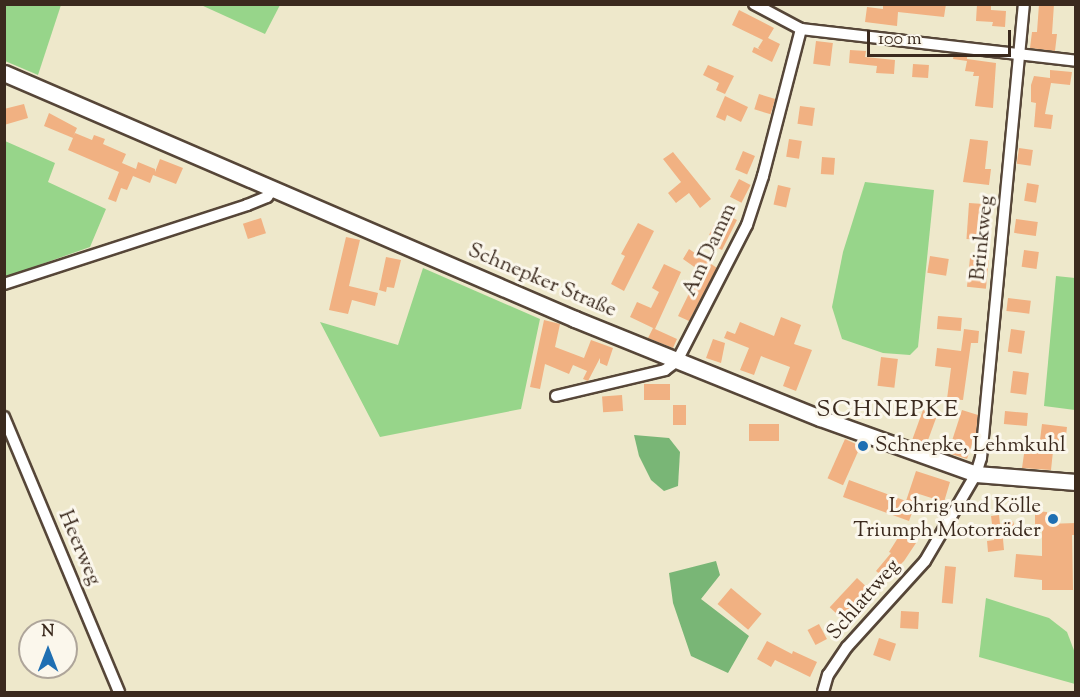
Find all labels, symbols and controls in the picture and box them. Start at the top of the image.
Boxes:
scale bar [870,18,1014,56]
text: 100 m [878,27,922,53]
street label: Brinkweg [966,194,1000,282]
street label: Am Damm [677,199,743,301]
street label: Schnepker Straße [464,238,620,324]
district label: SCHNEPKE [816,397,960,425]
place label: Schnepke, Lehmkuhl [875,433,1066,459]
marker: Schnepke, Lehmkuhl [856,439,870,453]
place label: Lohrig und Kölle Triumph Motorräder [853,494,1041,544]
street label: Heerweg [52,507,106,589]
marker: Lohrig und Kölle Triumph Motorräder [1046,512,1060,526]
street label: Schlattweg [822,554,906,646]
north arrow [18,619,78,679]
text: N [42,621,54,644]

